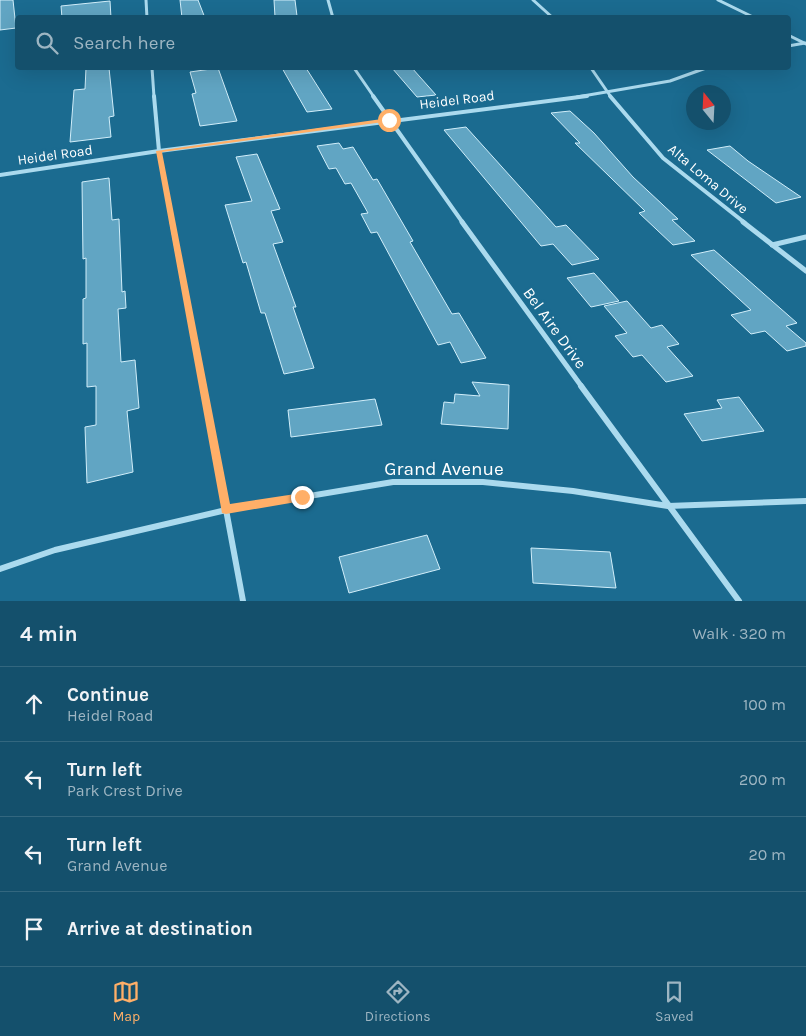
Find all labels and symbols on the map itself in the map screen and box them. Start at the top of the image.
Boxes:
north arrow [686,85,731,130]
street label: Heidel Road [418,87,496,113]
route start [378,109,401,132]
street label: Heidel Road [16,141,94,169]
street label: Alta Loma Drive [665,141,751,217]
street label: Bel Aire Drive [519,284,591,372]
street label: Grand Avenue [384,458,504,480]
route end [291,486,314,509]

